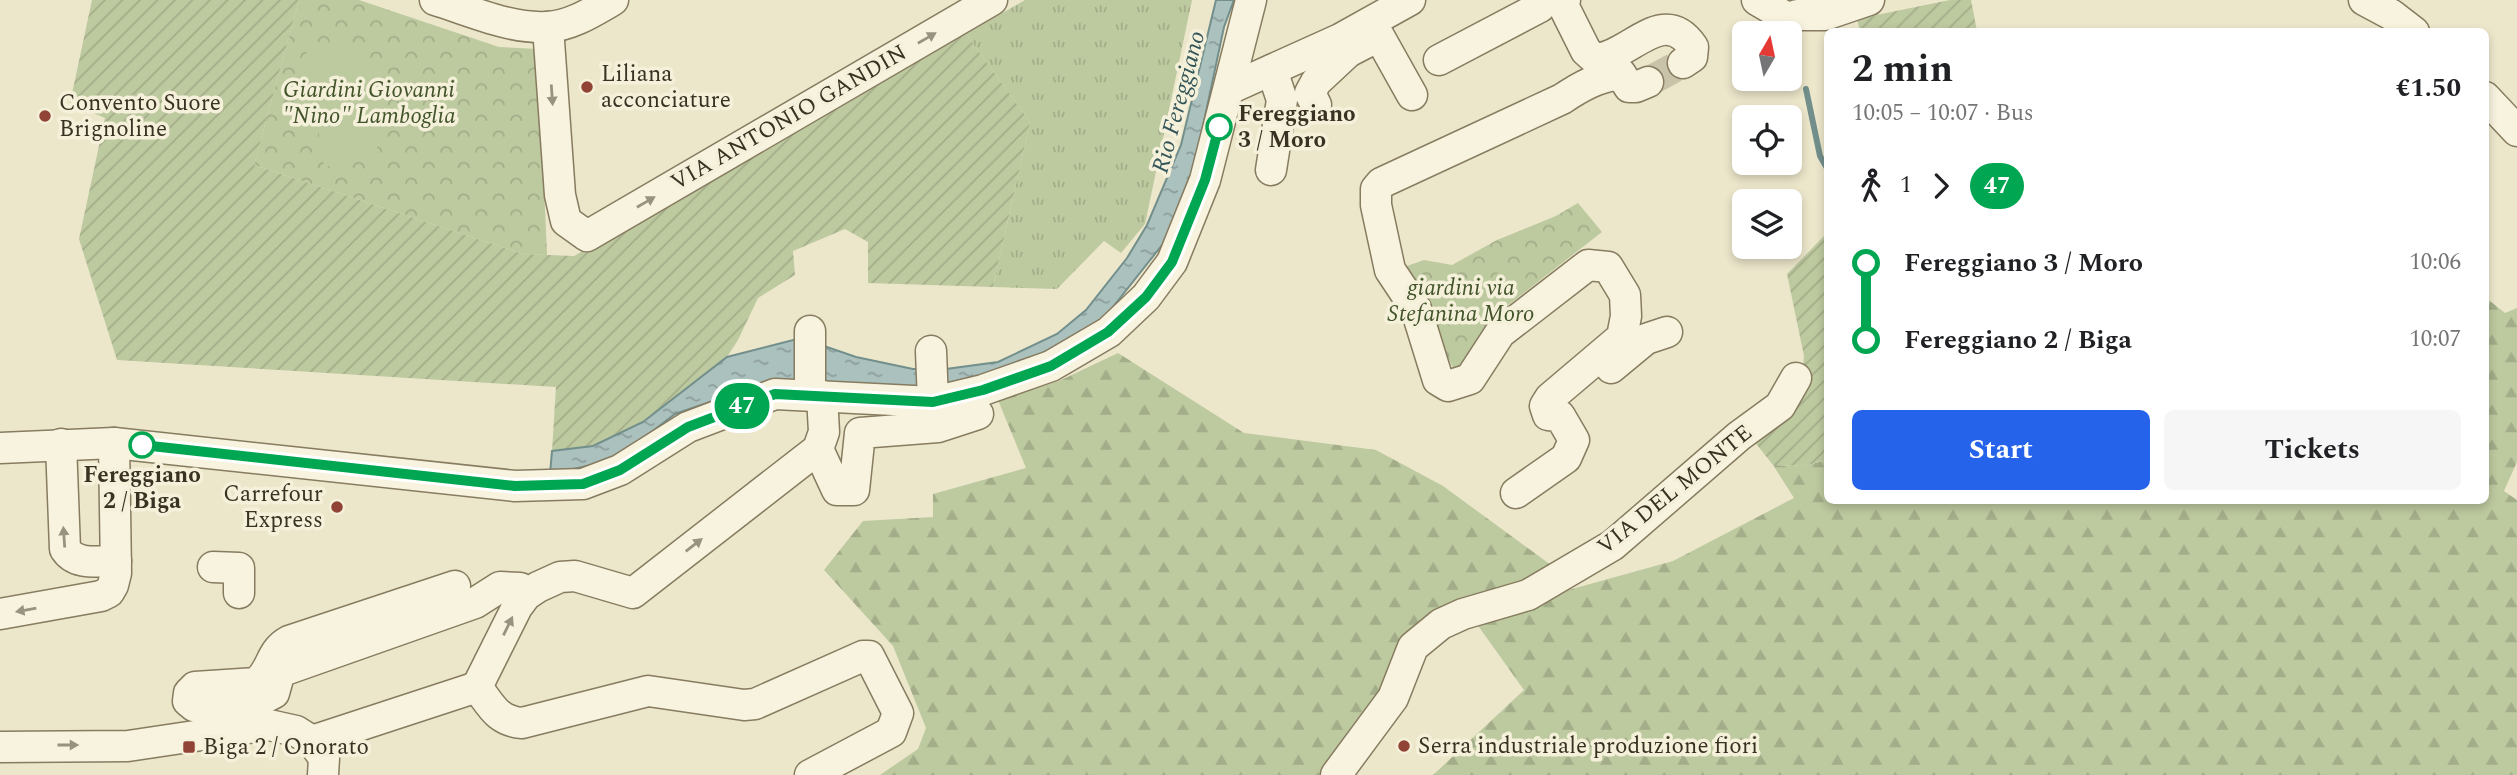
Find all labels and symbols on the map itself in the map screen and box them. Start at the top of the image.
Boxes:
north arrow [1732,21,1802,91]
water label: Rio Fereggiano [1143,27,1215,177]
one-way arrow [917,32,936,44]
street label: VIA ANTONIO GANDIN [664,36,914,200]
place label: Liliana acconciature [601,57,731,118]
park label: Giardini Giovanni "Nino" Lamboglia [282,73,456,134]
marker: Liliana acconciature [579,79,595,95]
one-way arrow [547,84,558,106]
place label: Convento Suore Brignoline [59,86,221,147]
place label: Fereggiano 3 / Moro [1238,97,1356,158]
marker: Convento Suore Brignoline [37,108,53,124]
marker: Fereggiano 3 / Moro [1206,114,1232,140]
one-way arrow [636,195,655,208]
park label: giardini via Stefanina Moro [1388,271,1534,332]
line badge: 47 [710,383,774,429]
street label: VIA DEL MONTE [1590,416,1760,564]
marker: Fereggiano 2 / Biga [129,432,155,458]
place label: Fereggiano 2 / Biga [83,458,201,519]
place label: Carrefour Express [223,477,323,538]
marker: Carrefour Express [329,499,345,515]
one-way arrow [58,526,69,548]
one-way arrow [685,539,703,553]
one-way arrow [15,605,37,616]
one-way arrow [502,616,513,636]
place label: Serra industriale produzione fiori [1418,729,1758,764]
place label: Biga 2 / Onorato [203,730,369,765]
marker: Serra industriale produzione fiori [1396,738,1412,754]
one-way arrow [57,739,79,751]
marker: Biga 2 / Onorato [181,739,197,755]

